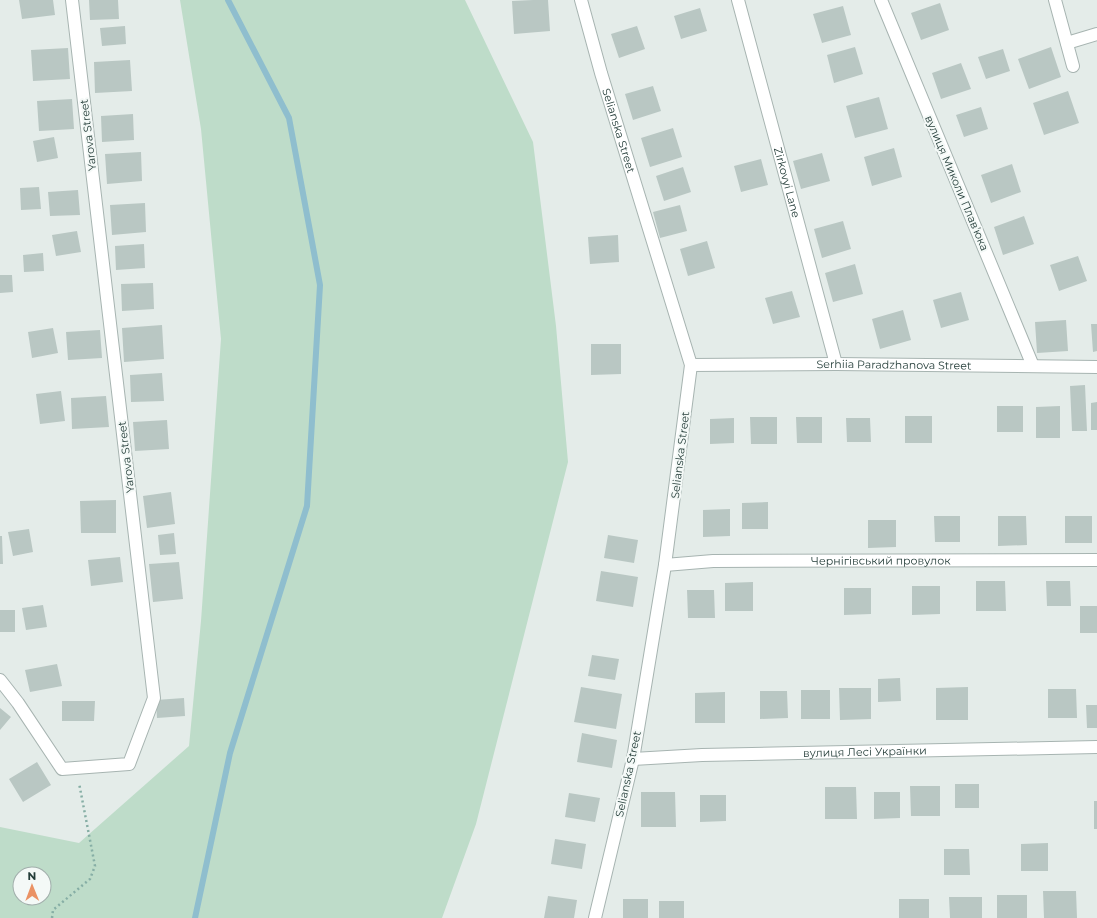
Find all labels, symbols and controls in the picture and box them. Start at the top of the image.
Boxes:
street label: Selianska Street [599,87,639,175]
street label: Yarova Street [77,98,99,172]
street label: вулиця Миколи Плавʼюка [922,113,992,253]
street label: Zirkovyi Lane [771,146,803,220]
street label: Serhiia Paradzhanova Street [817,357,972,373]
street label: Selianska Street [668,410,692,499]
street label: Yarova Street [115,420,137,494]
street label: Чернігівський провулок [811,553,951,568]
street label: Selianska Street [612,729,644,818]
street label: вулиця Лесі Українки [803,743,927,760]
north arrow [12,866,52,906]
text: N [27,869,36,883]

